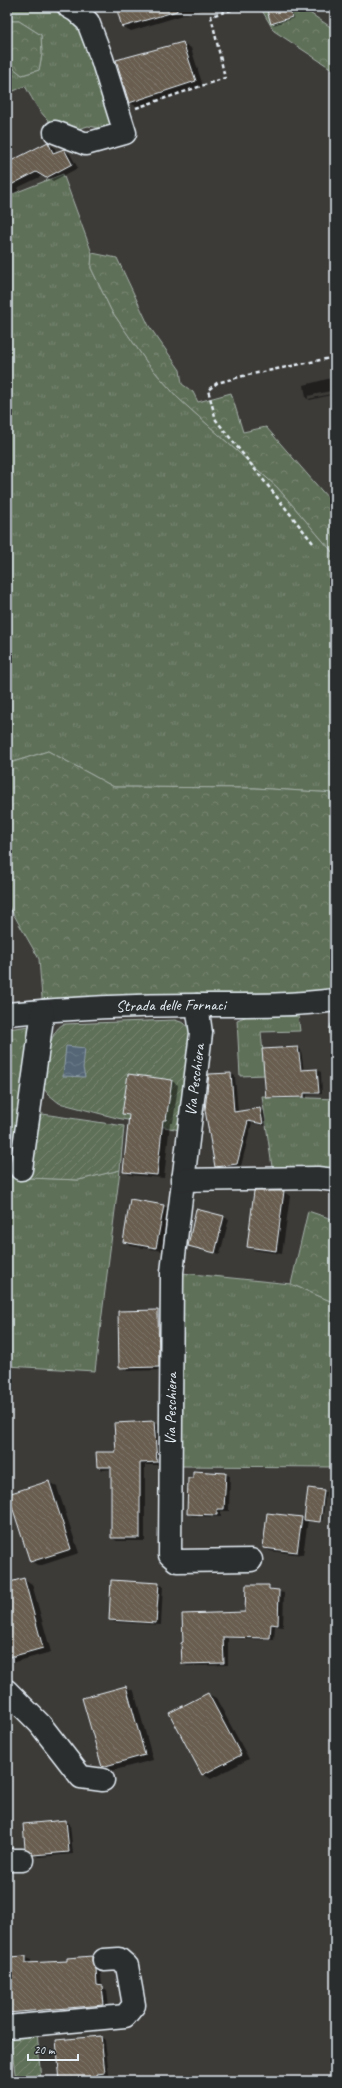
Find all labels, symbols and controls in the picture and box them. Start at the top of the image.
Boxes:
street label: Strada delle Fornaci [115,995,228,1017]
street label: Via Peschiera [181,1041,210,1117]
street label: Via Peschiera [160,1371,182,1445]
scale bar [28,2036,78,2062]
text: 20 m [34,2042,56,2058]

